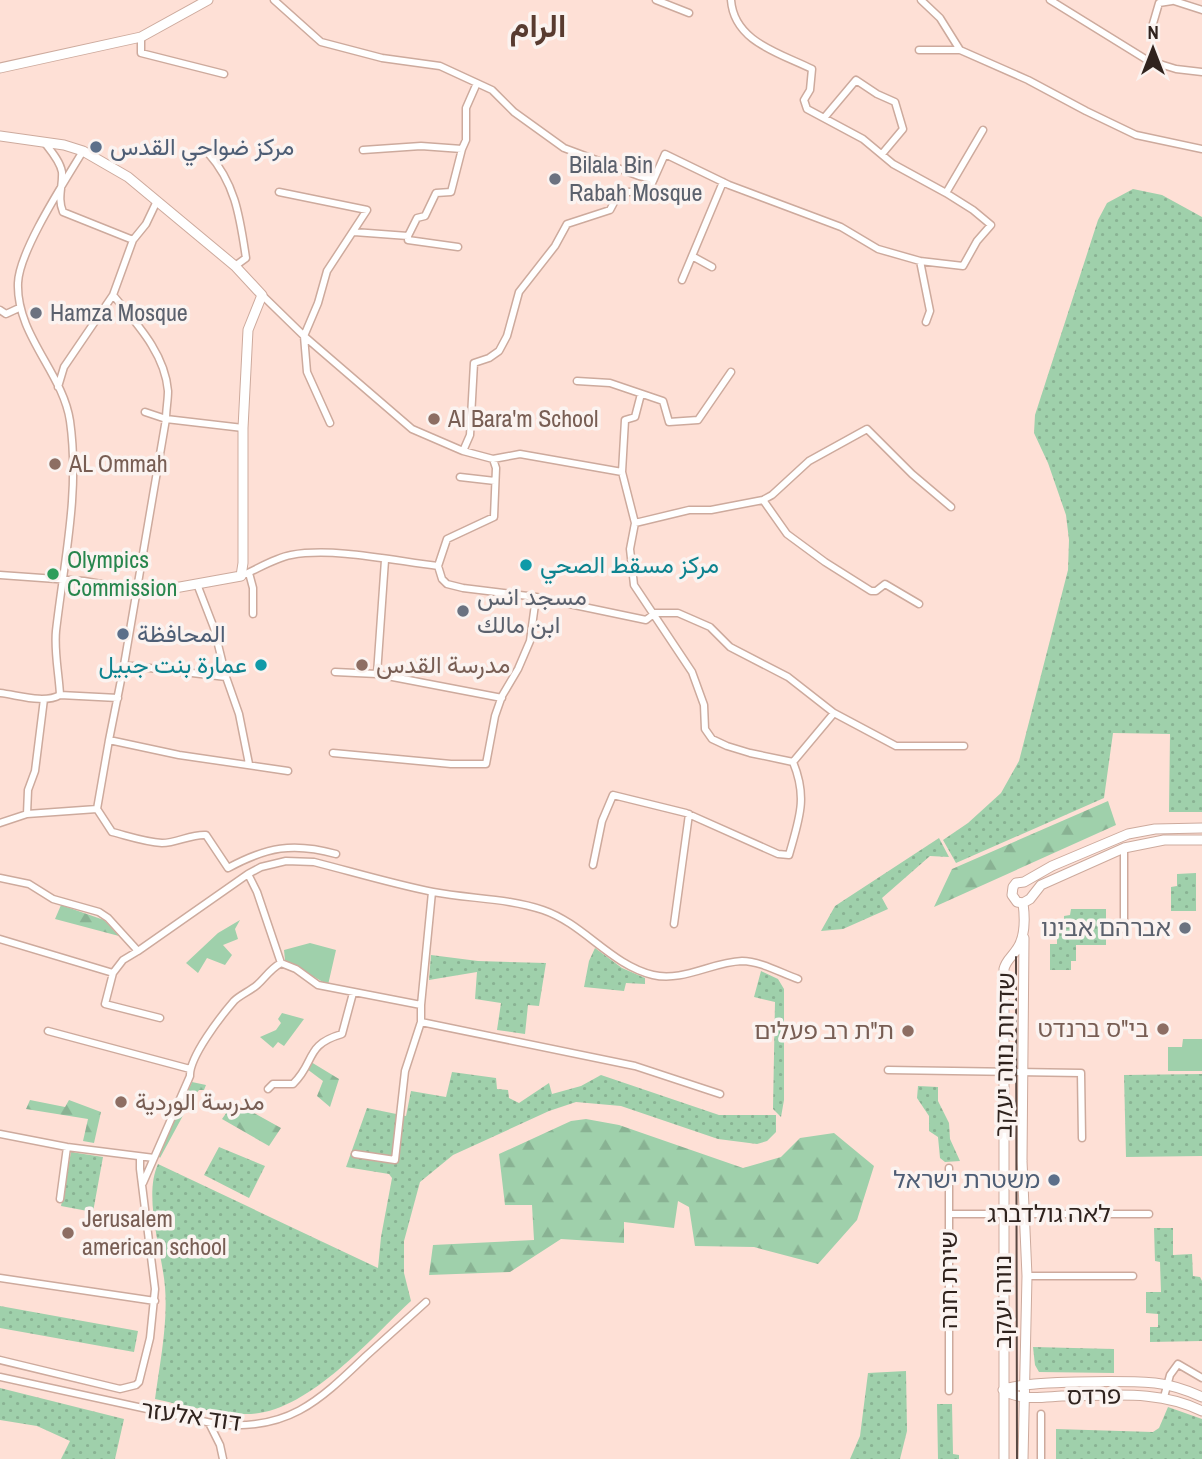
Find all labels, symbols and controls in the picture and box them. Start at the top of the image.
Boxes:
district label: الرام [510,4,566,47]
north arrow [1118,14,1188,84]
text: N [1147,19,1159,45]
place label: مركز ضواحي القدس [110,130,294,166]
marker: مركز ضواحي القدس [88,139,104,155]
place label: Bilala Bin Rabah Mosque [569,148,702,208]
marker: Bilala Bin Rabah Mosque [547,171,563,187]
place label: Hamza Mosque [50,296,188,328]
marker: Hamza Mosque [28,305,44,321]
place label: Al Bara'm School [447,402,598,434]
marker: Al Bara'm School [426,411,442,427]
place label: AL Ommah [68,447,168,479]
marker: AL Ommah [47,456,63,472]
place label: Olympics Commission [67,543,177,603]
place label: مركز مسقط الصحي [540,548,719,584]
marker: مركز مسقط الصحي [518,557,534,573]
marker: Olympics Commission [45,566,61,582]
place label: مسجد انس ابن مالك [477,580,587,640]
marker: مسجد انس ابن مالك [455,603,471,619]
place label: المحافظة [137,617,226,649]
marker: المحافظة [115,626,131,642]
place label: عمارة بنت جبيل [99,648,247,680]
place label: مدرسة القدس [376,648,510,680]
marker: عمارة بنت جبيل [253,657,269,673]
marker: مدرسة القدس [354,657,370,673]
place label: אברהם אבינו [1041,911,1171,943]
marker: אברהם אבינו [1177,920,1193,936]
street label: שדרות נווה יעקב [987,972,1021,1138]
place label: בי"ס ברנדט [1038,1012,1149,1044]
place label: ת"ת רב פעלים [754,1014,894,1046]
marker: בי"ס ברנדט [1155,1021,1171,1037]
marker: ת"ת רב פעלים [900,1023,916,1039]
place label: مدرسة الوردية [135,1085,265,1117]
marker: مدرسة الوردية [113,1094,129,1110]
place label: משטרת ישראל [893,1163,1040,1195]
marker: משטרת ישראל [1046,1172,1062,1188]
street label: לאה גולדברג [987,1197,1111,1229]
place label: Jerusalem american school [82,1202,226,1262]
marker: Jerusalem american school [60,1225,76,1241]
street label: שירת חנה [932,1231,964,1329]
street label: נווה יעקב [986,1255,1018,1349]
street label: פרדס [1066,1379,1122,1411]
street label: דוד אלעזר [139,1392,243,1438]

